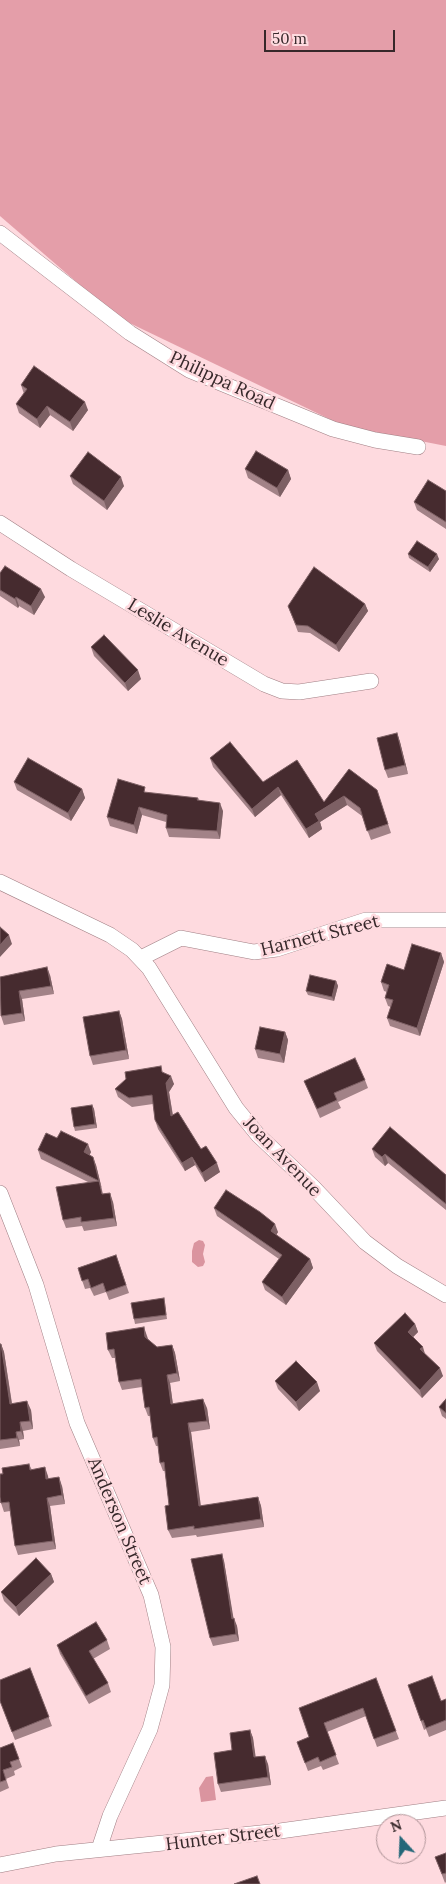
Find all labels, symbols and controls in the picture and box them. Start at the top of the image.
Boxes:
scale bar [266,20,397,52]
text: 50 m [272,29,307,48]
street label: Philippa Road [166,347,278,415]
street label: Leslie Avenue [124,594,232,672]
street label: Harnett Street [258,911,382,961]
street label: Joan Avenue [238,1112,326,1202]
street label: Anderson Street [82,1454,156,1588]
north arrow [376,1814,426,1864]
text: N [388,1816,404,1836]
street label: Hunter Street [164,1820,282,1856]

